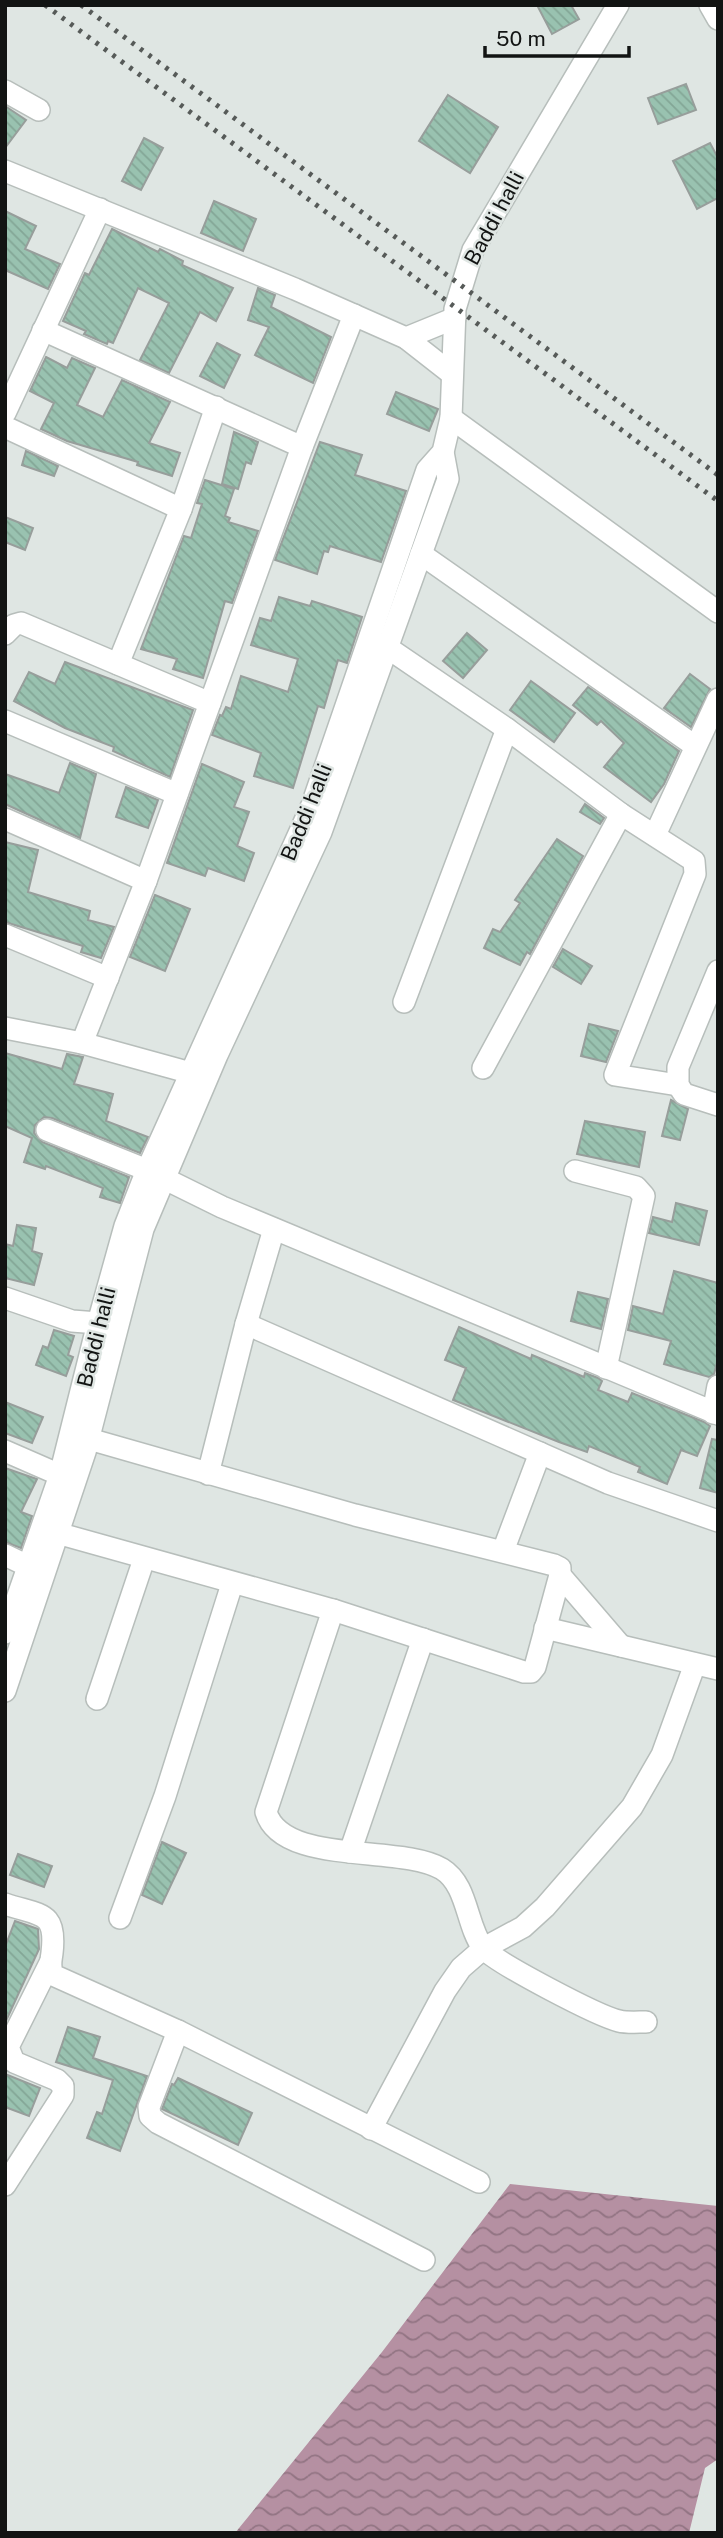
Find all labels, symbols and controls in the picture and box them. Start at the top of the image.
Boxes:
scale bar [485,14,628,58]
text: 50 m [496,26,546,51]
street label: Baddi halli [459,167,529,269]
street label: Baddi halli [275,760,337,864]
street label: Baddi halli [71,1284,121,1390]

